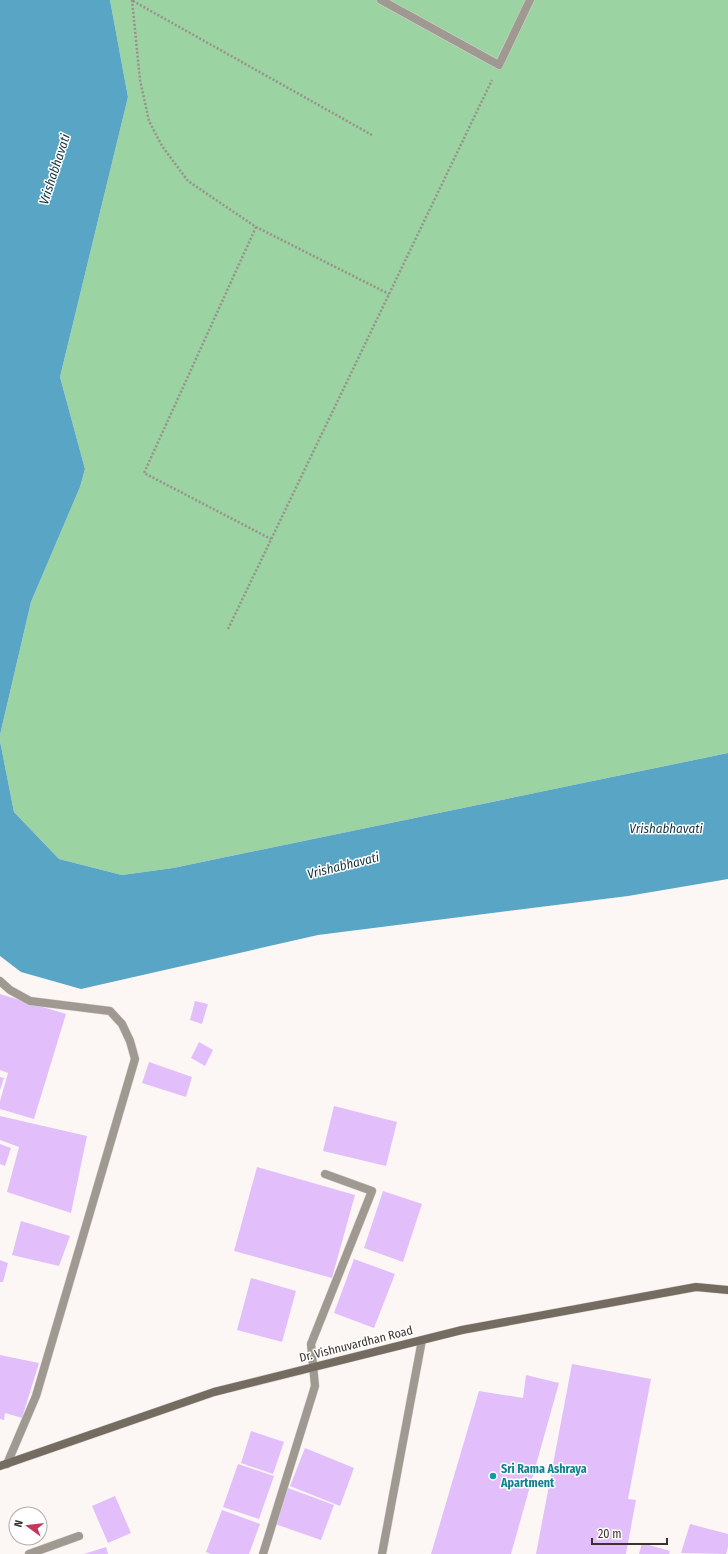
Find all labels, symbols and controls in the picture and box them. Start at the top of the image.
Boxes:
water label: Vrishabhavati [36,131,73,206]
water label: Vrishabhavati [629,821,703,836]
water label: Vrishabhavati [306,849,381,882]
street label: Dr. Vishnuvardhan Road [298,1323,414,1365]
place label: Sri Rama Ashraya Apartment [500,1462,587,1490]
marker: Sri Rama Ashraya Apartment [488,1471,498,1481]
north arrow [8,1506,48,1546]
text: N [12,1519,26,1528]
scale bar [592,1520,667,1546]
text: 20 m [598,1527,622,1541]

